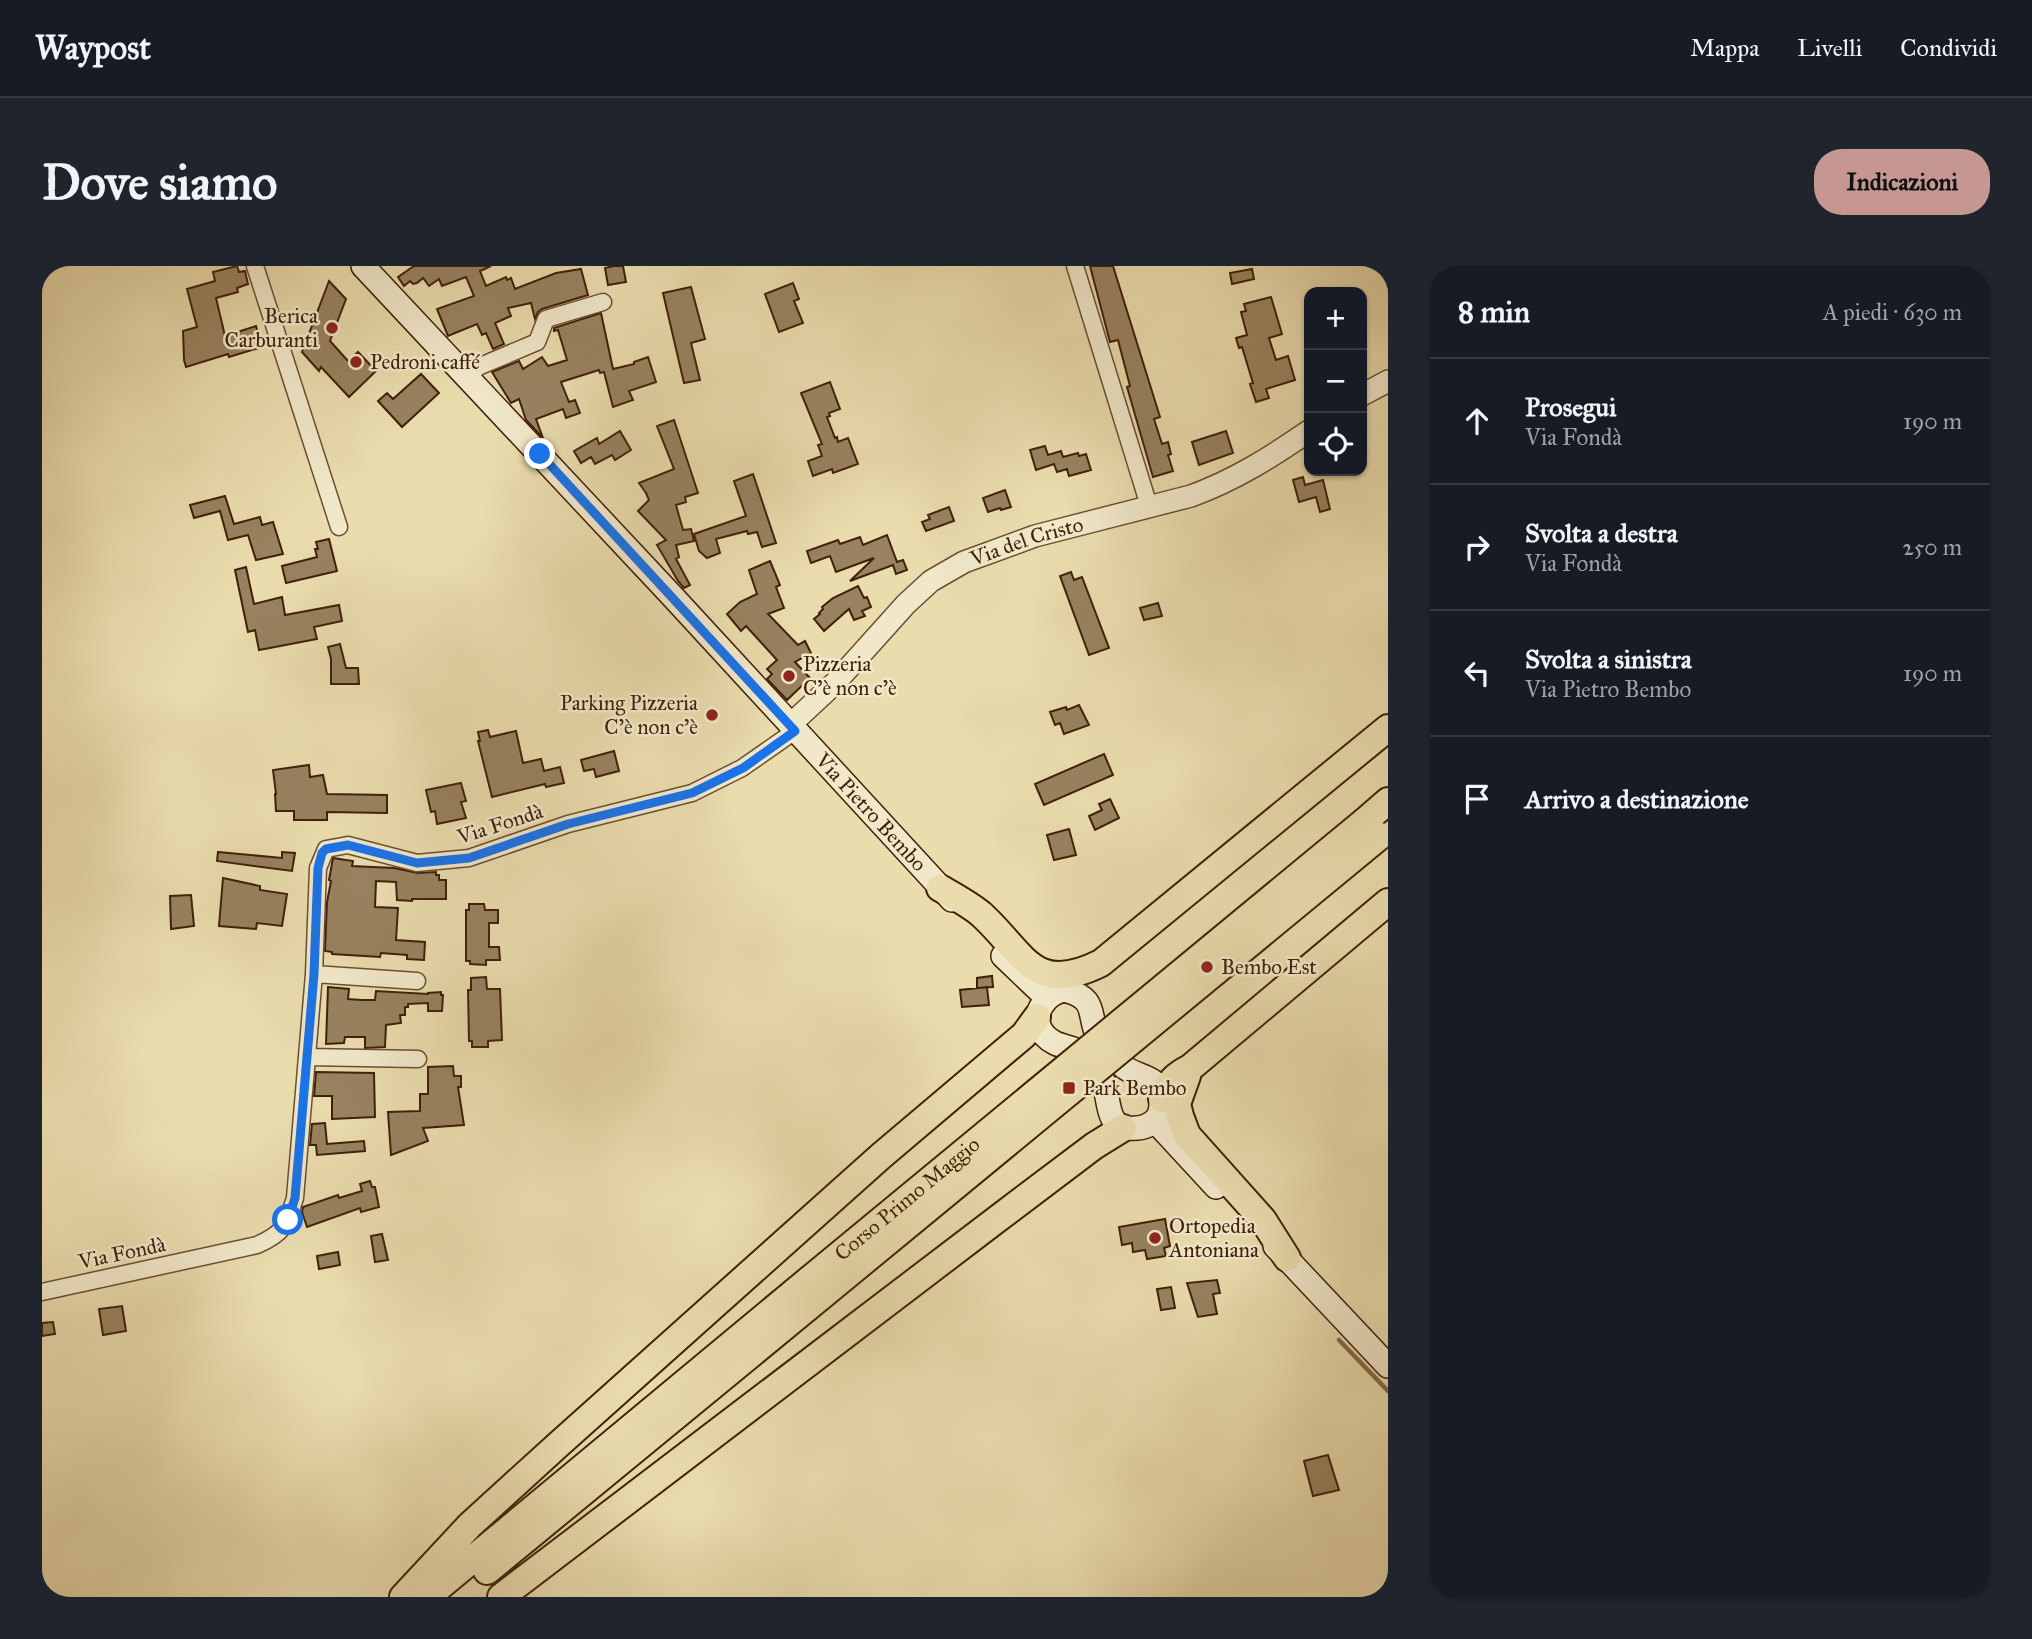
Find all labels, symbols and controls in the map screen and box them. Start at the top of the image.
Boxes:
text: Waypost [35,28,151,68]
text: Mappa [1690,33,1759,63]
text: Livelli [1797,33,1862,63]
text: Condividi [1900,33,1997,63]
button: Indicazioni [1814,149,1990,215]
text: Dove siamo [42,153,277,212]
map controls [1304,287,1367,476]
button: + [1304,287,1367,350]
text: 8 min [1458,294,1530,330]
text: A piedi · 630 m [1823,298,1962,326]
place label: Berica Carburanti [224,303,318,353]
marker: Berica Carburanti [324,320,340,336]
place label: Pedroni caffé [370,349,480,375]
button: − [1304,350,1367,413]
marker: Pedroni caffé [348,354,364,370]
text: Prosegui [1525,391,1616,423]
icon: ahead [1458,402,1496,440]
text: 190 m [1903,407,1962,435]
button: locate [1304,413,1367,476]
text: Via Fondà [1525,423,1622,451]
route end [524,438,555,469]
street label: Via del Cristo [966,511,1086,572]
text: Svolta a destra [1525,517,1678,549]
icon: right [1458,528,1496,566]
text: 250 m [1902,533,1962,561]
text: Via Fondà [1525,549,1622,577]
text: Svolta a sinistra [1525,643,1692,675]
place label: Pizzeria C'è non c'è [803,651,897,701]
icon: left [1458,654,1496,692]
text: 190 m [1903,659,1962,687]
marker: Pizzeria C'è non c'è [781,668,797,684]
text: Via Pietro Bembo [1525,675,1691,703]
place label: Parking Pizzeria C'è non c'è [560,690,698,740]
marker: Parking Pizzeria C'è non c'è [704,707,720,723]
street label: Via Pietro Bembo [809,747,932,877]
icon: arrive [1458,780,1496,818]
text: Arrivo a destinazione [1525,783,1749,815]
street label: Via Fondà [453,798,546,850]
place label: Bembo Est [1221,954,1317,980]
marker: Bembo Est [1199,959,1215,975]
place label: Park Bembo [1083,1075,1187,1101]
marker: Park Bembo [1061,1080,1077,1096]
street label: Corso Primo Maggio [829,1131,985,1266]
route start [272,1204,303,1235]
place label: Ortopedia Antoniana [1168,1213,1259,1263]
marker: Ortopedia Antoniana [1147,1230,1163,1246]
street label: Via Fondà [75,1231,168,1275]

